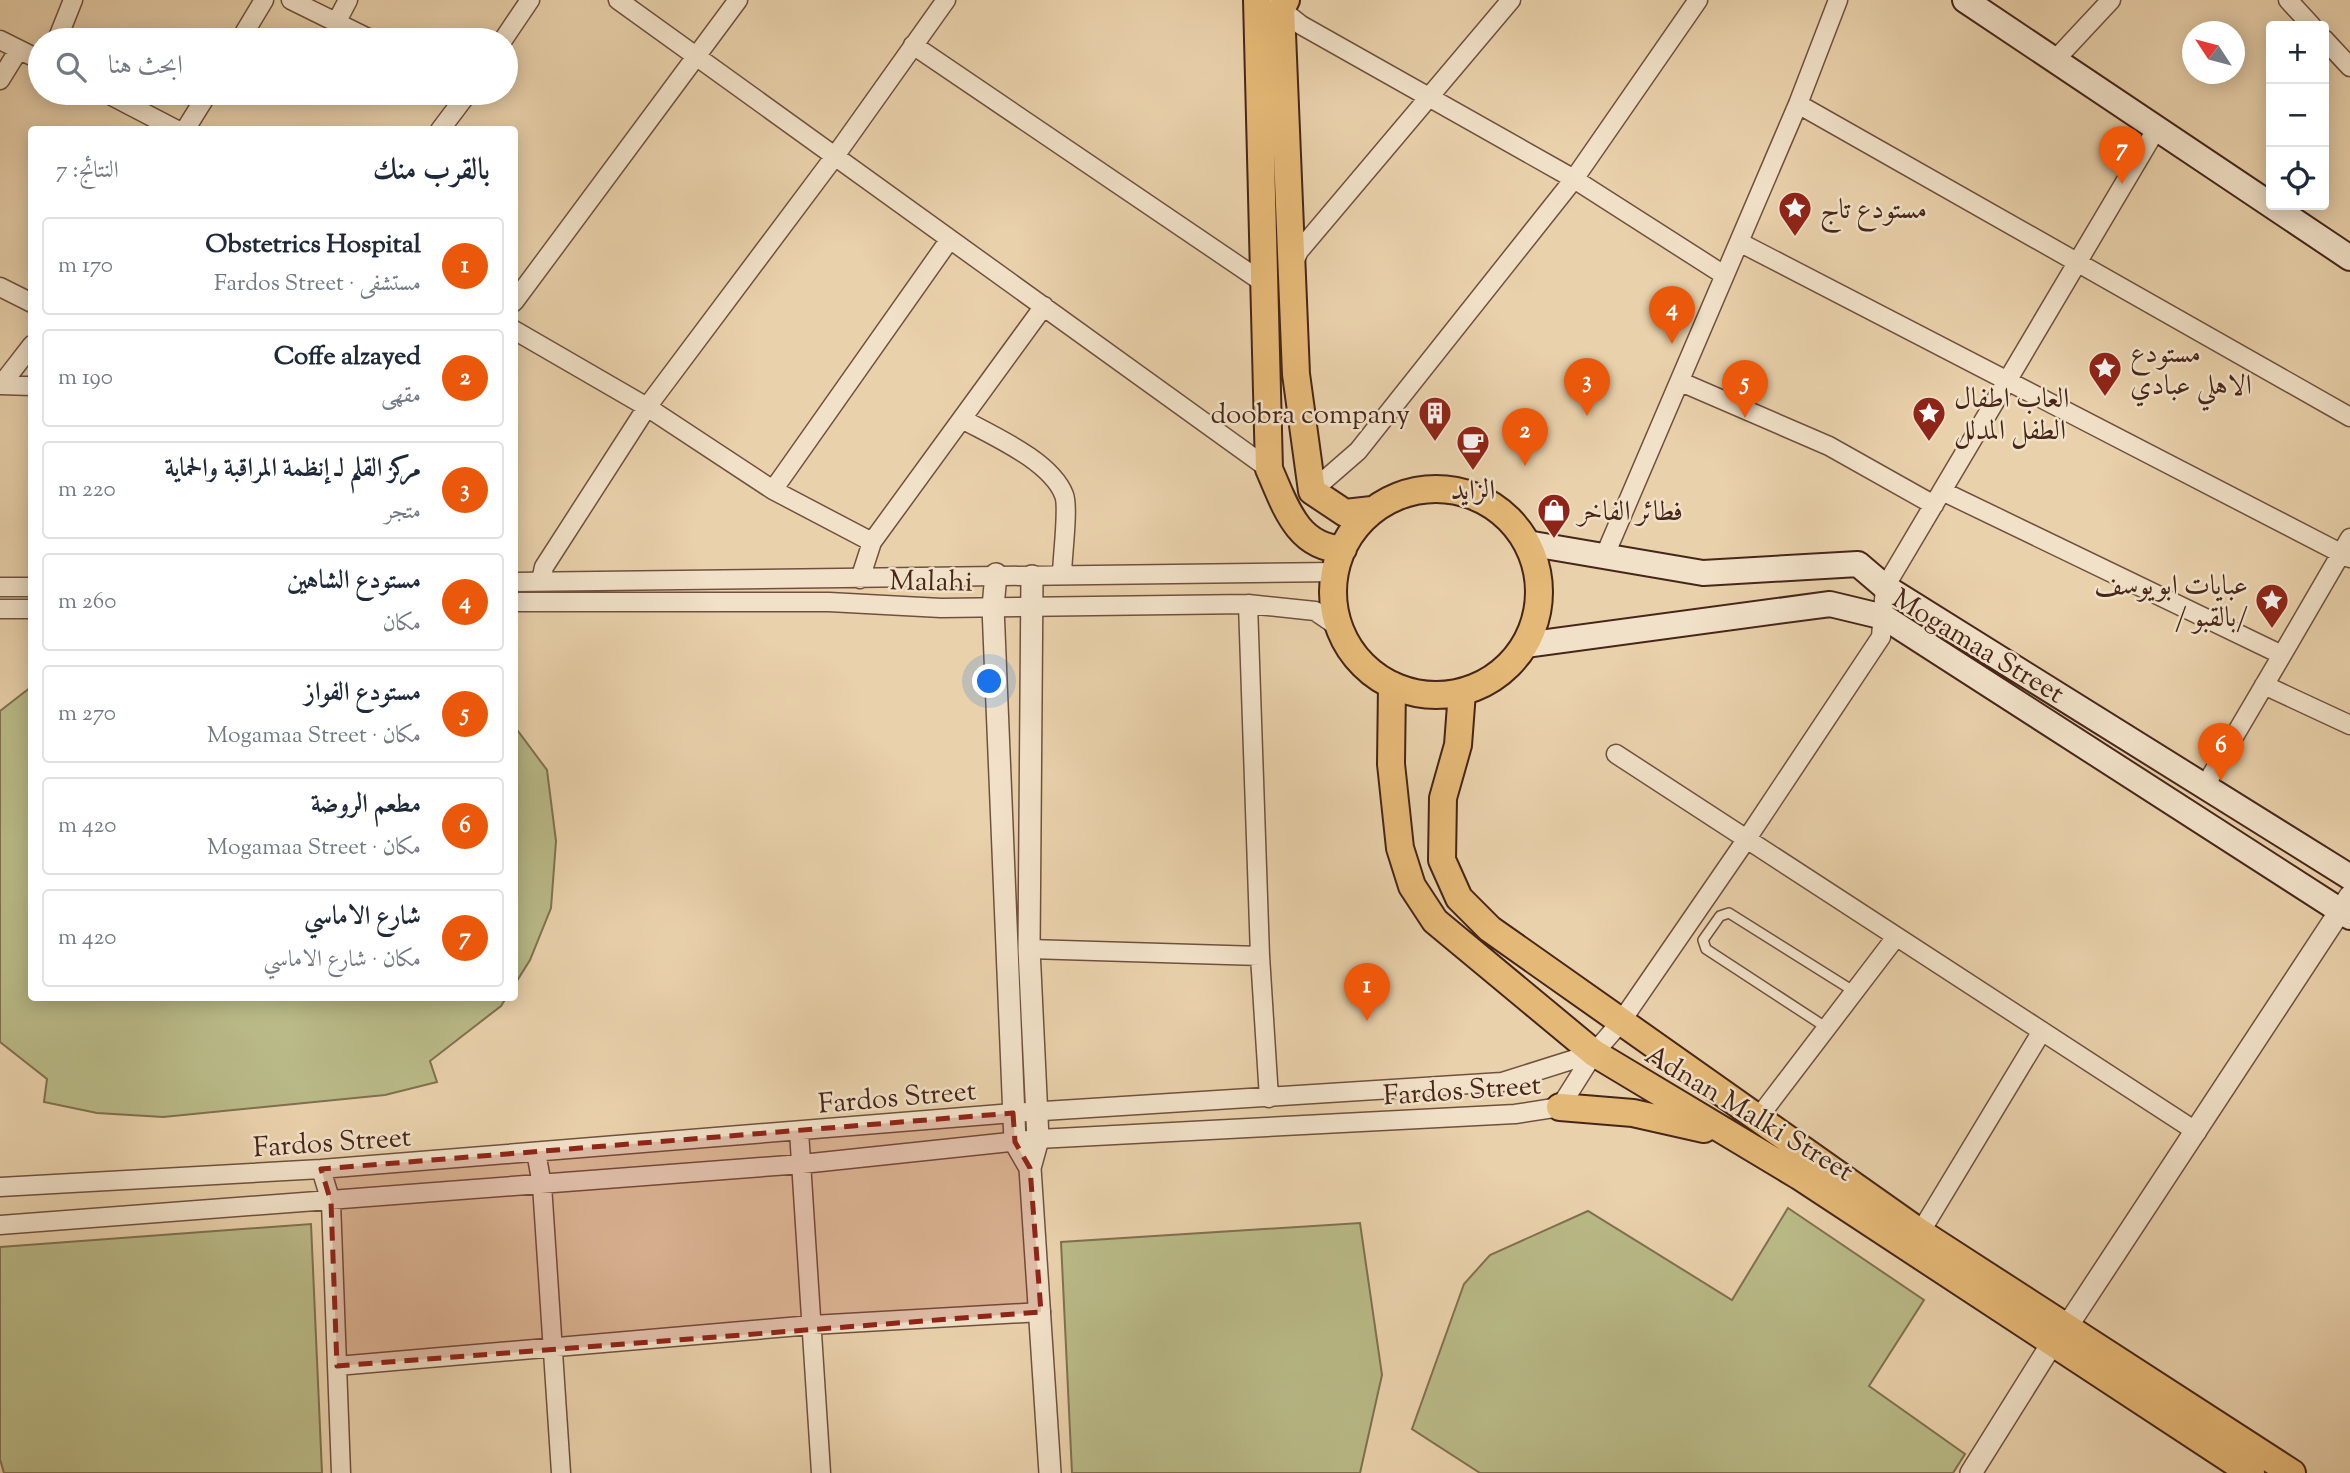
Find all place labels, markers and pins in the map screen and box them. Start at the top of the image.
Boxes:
pin: 7 [2099,126,2145,184]
place icon: مستودع تاج [1776,189,1814,238]
place label: مستودع تاج [1820,191,1927,234]
pin: 4 [1649,286,1695,344]
place label: مستودع الاهلي عبادي [2130,335,2252,411]
place icon: مستودع الاهلي عبادي [2086,349,2124,398]
pin: 3 [1564,358,1610,416]
pin: 5 [1722,360,1768,418]
place label: العاب اطفال الطفل المدلل [1954,380,2069,452]
building icon: doobra company [1416,394,1454,443]
place icon: العاب اطفال الطفل المدلل [1910,394,1948,443]
place label: doobra company [1210,396,1410,436]
pin: 2 [1502,408,1548,466]
cafe icon: الزايد [1454,423,1492,472]
place label: الزايد [1451,472,1495,512]
shop icon: فطائر الفاخر [1535,491,1573,540]
place label: فطائر الفاخر [1575,493,1683,533]
place label: عبايات ابويوسف / بالقبو/ [2094,567,2248,639]
place icon: عبايات ابويوسف / بالقبو/ [2253,581,2291,630]
pin: 6 [2198,723,2244,781]
pin: 1 [1344,963,1390,1021]

